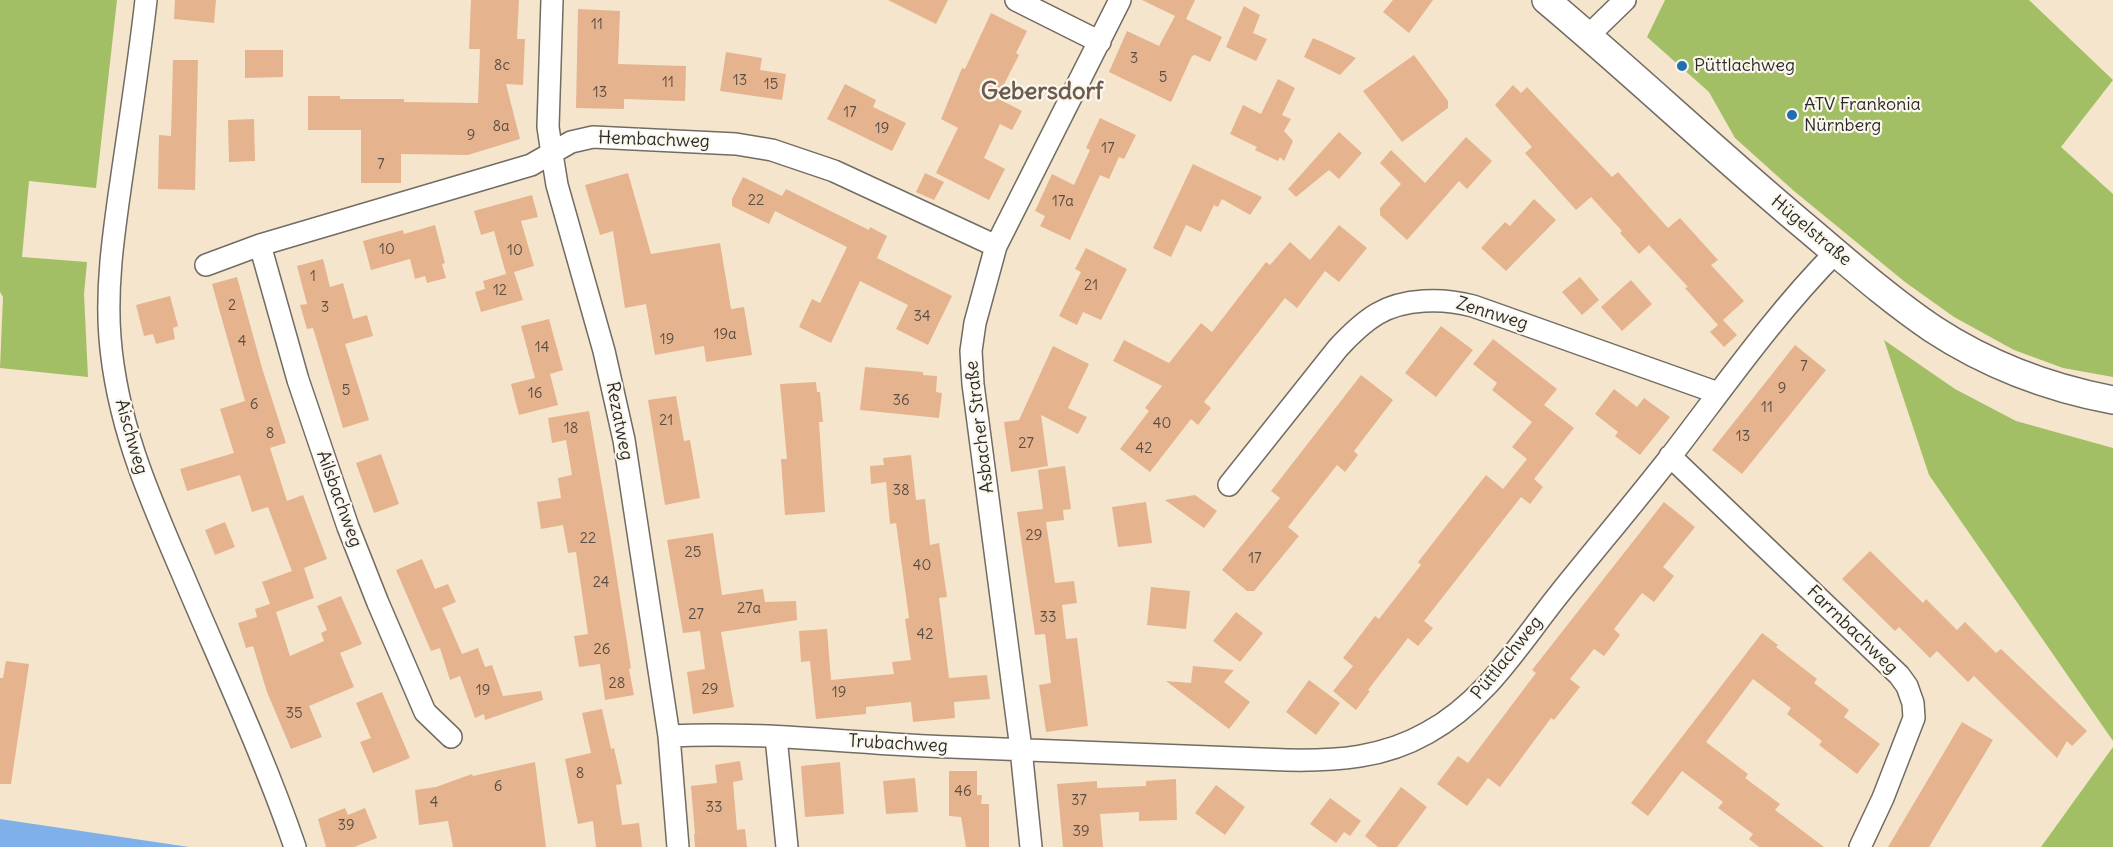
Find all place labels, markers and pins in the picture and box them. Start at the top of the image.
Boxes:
place label: Püttlachweg [1694,55,1795,77]
marker: Püttlachweg [1675,59,1689,73]
place label: ATV Frankonia Nürnberg [1804,94,1921,136]
marker: ATV Frankonia Nürnberg [1785,108,1799,122]

